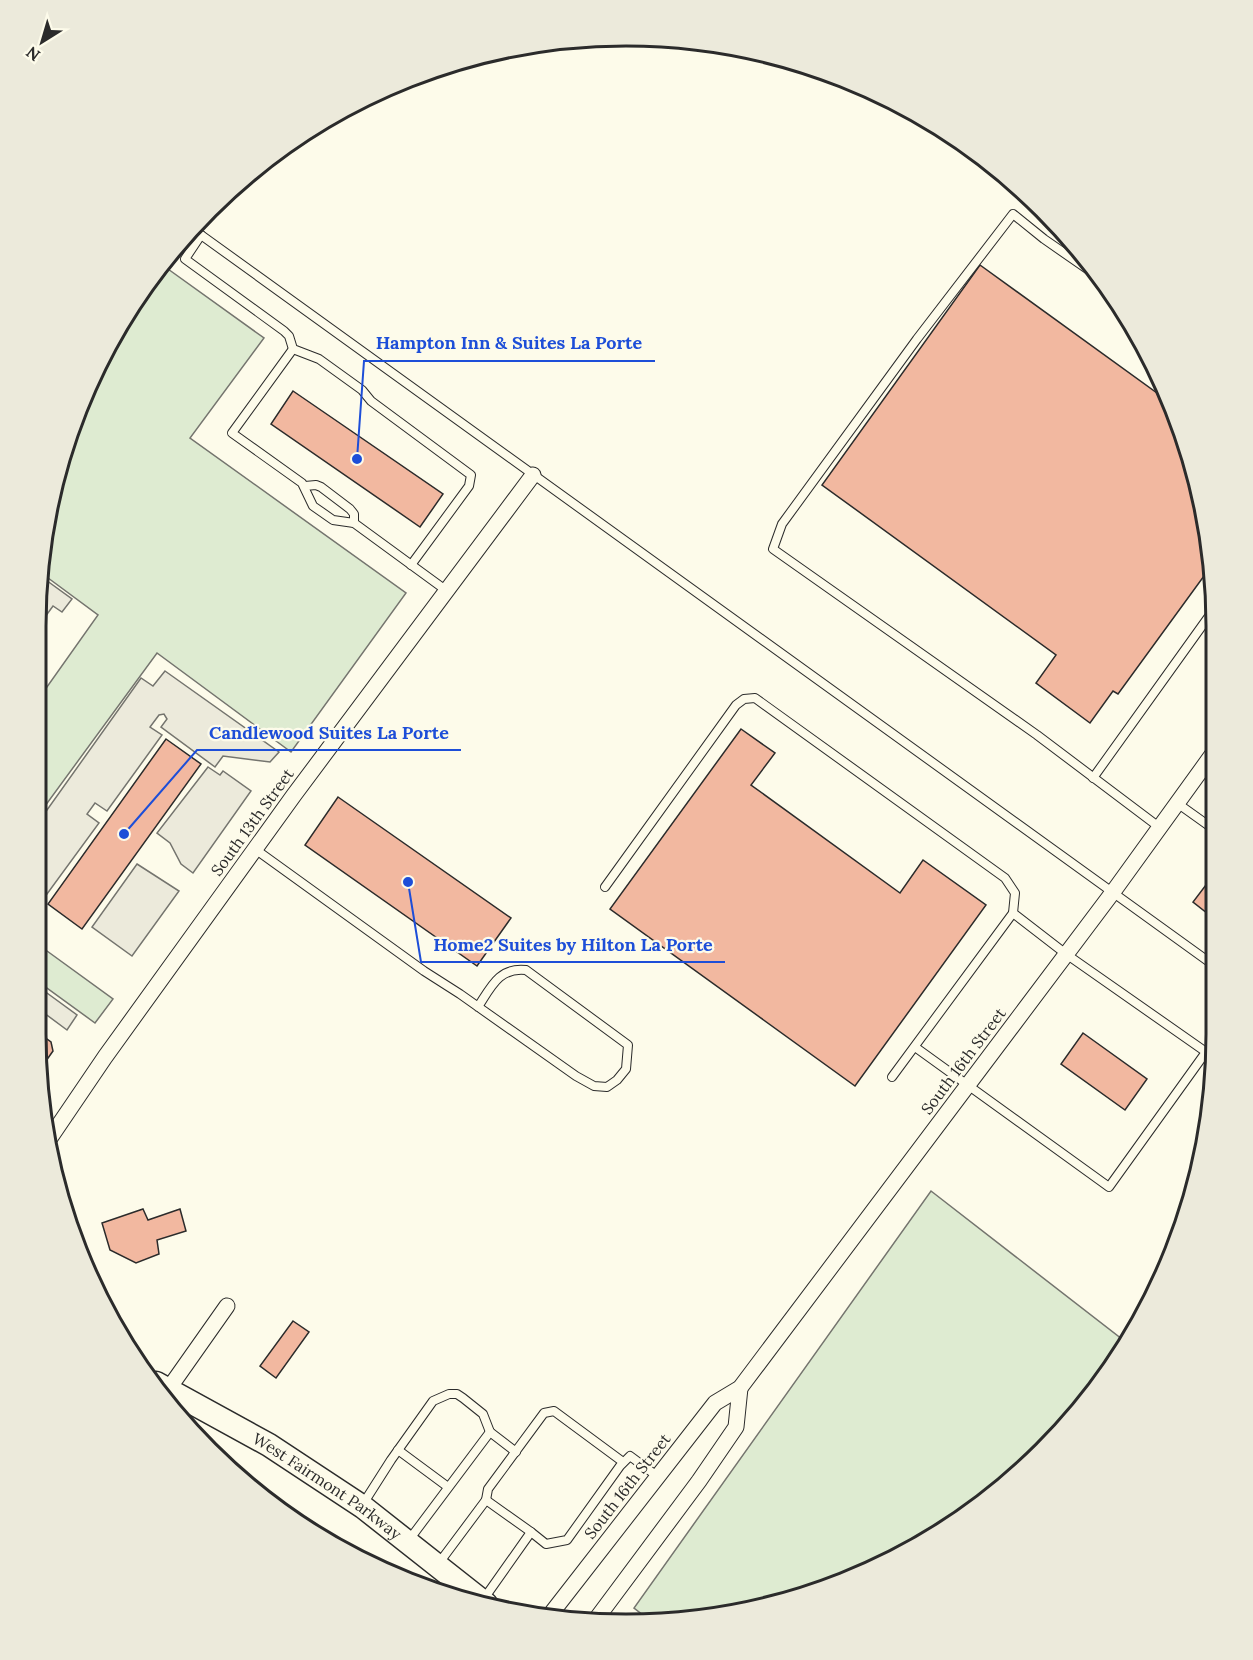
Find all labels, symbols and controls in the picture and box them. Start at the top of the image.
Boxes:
north arrow [12,12,72,72]
text: N [22,42,44,66]
callout: Hampton Inn & Suites La Porte [364,325,655,361]
text: Hampton Inn & Suites La Porte [376,331,643,354]
callout: Candlewood Suites La Porte [197,714,461,750]
text: Candlewood Suites La Porte [209,721,449,744]
street label: South 13th Street [206,764,298,880]
callout: Home2 Suites by Hilton La Porte [421,926,725,962]
text: Home2 Suites by Hilton La Porte [433,933,713,956]
street label: South 16th Street [916,1003,1010,1118]
street label: West Fairmont Parkway [249,1428,406,1544]
street label: South 16th Street [580,1429,675,1543]

